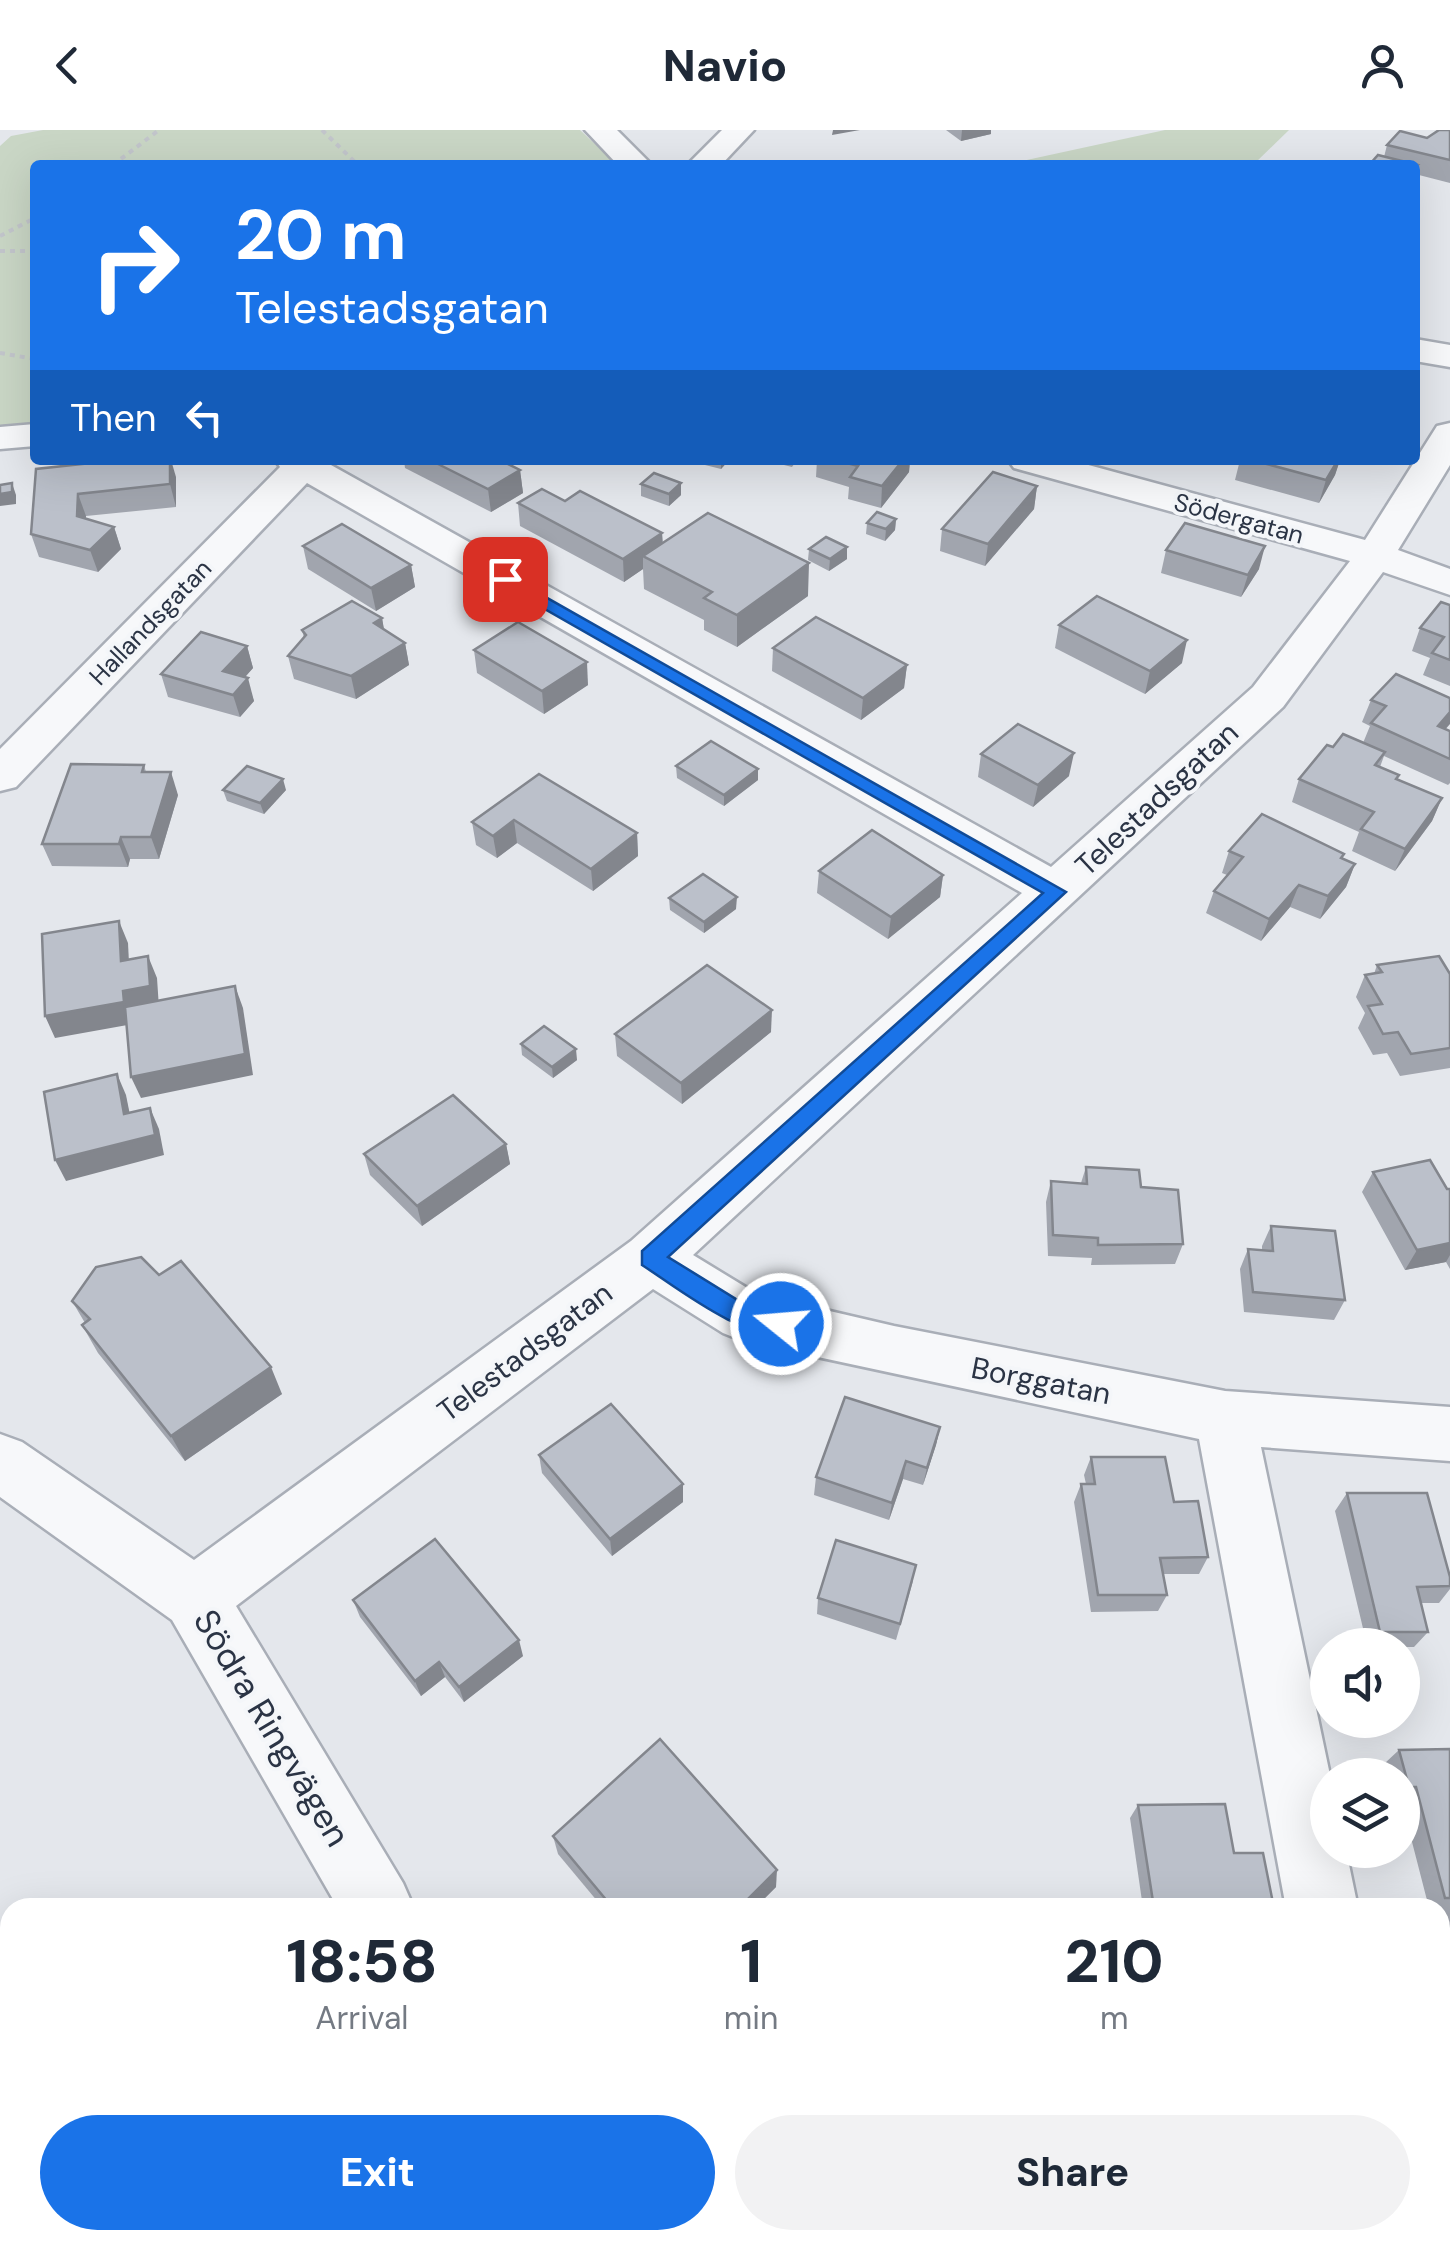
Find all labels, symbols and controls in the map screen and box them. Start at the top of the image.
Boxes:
text: Navio [663,36,787,95]
icon: back [40,38,95,93]
icon: person [1355,38,1410,93]
text: 20 m [235,190,407,281]
icon: right [70,200,200,330]
text: Telestadsgatan [235,278,549,337]
icon: left [177,390,232,445]
text: Then [70,393,157,443]
street label: Södergatan [1170,485,1307,552]
pin [463,537,548,622]
street label: Hallandsgatan [82,552,219,692]
icon: arrive [478,552,533,607]
street label: Telestadsgatan [1067,713,1246,884]
position arrow [729,1272,833,1376]
street label: Telestadsgatan [429,1273,620,1430]
street label: Borggatan [968,1348,1114,1413]
street label: Södra Ringvägen [183,1601,361,1855]
map controls [1310,1628,1420,1868]
button: sound [1310,1628,1420,1738]
button: layers [1310,1758,1420,1868]
text: 18:58 [286,1922,438,2001]
text: 1 [740,1922,762,2001]
text: 210 [1065,1922,1164,2001]
text: Arrival [315,1997,408,2039]
text: min [724,1997,778,2039]
text: m [1100,1997,1128,2039]
button: Exit [40,2115,715,2230]
button: Share [735,2115,1410,2230]

